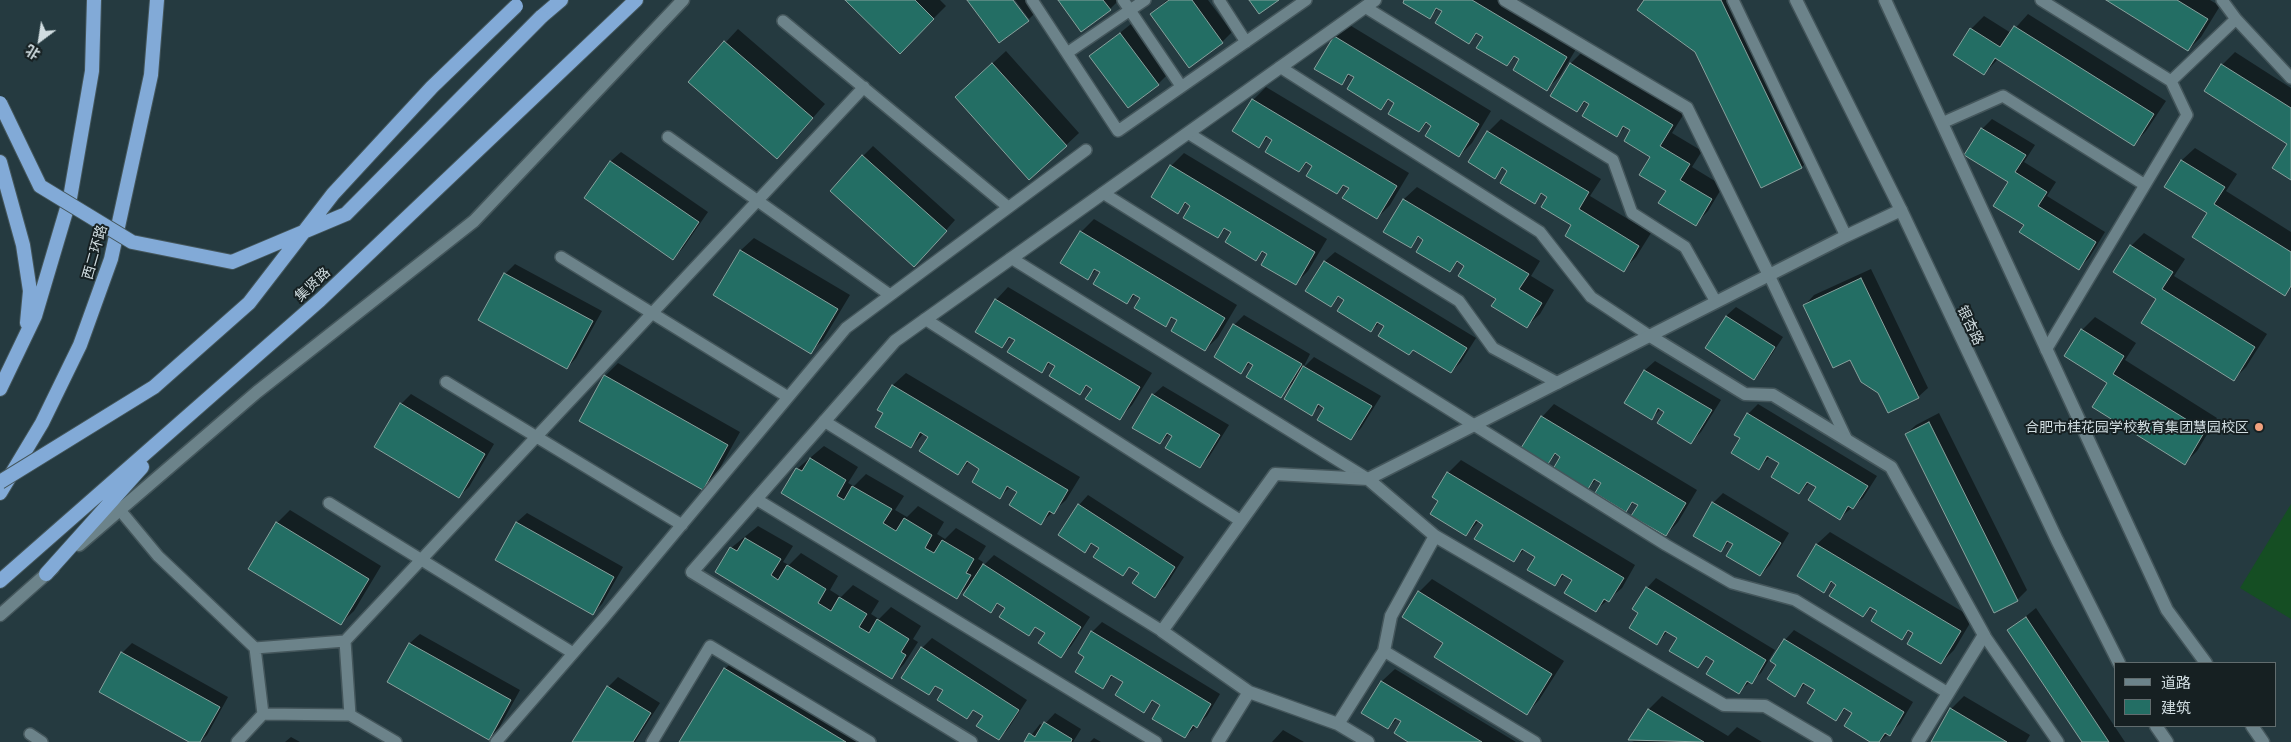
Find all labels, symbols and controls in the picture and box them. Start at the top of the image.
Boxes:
north arrow [15,15,65,65]
text: 北 [21,41,43,65]
street label: 西二环路 [78,223,110,281]
street label: 集贤路 [291,264,333,304]
street label: 银杏路 [1955,302,1987,348]
place label: 合肥市桂花园学校教育集团慧园校区 [2025,419,2249,435]
marker: 合肥市桂花园学校教育集团慧园校区 [2253,421,2265,433]
legend [2114,662,2276,727]
text: 道路 [2161,671,2191,692]
text: 建筑 [2161,696,2191,717]

